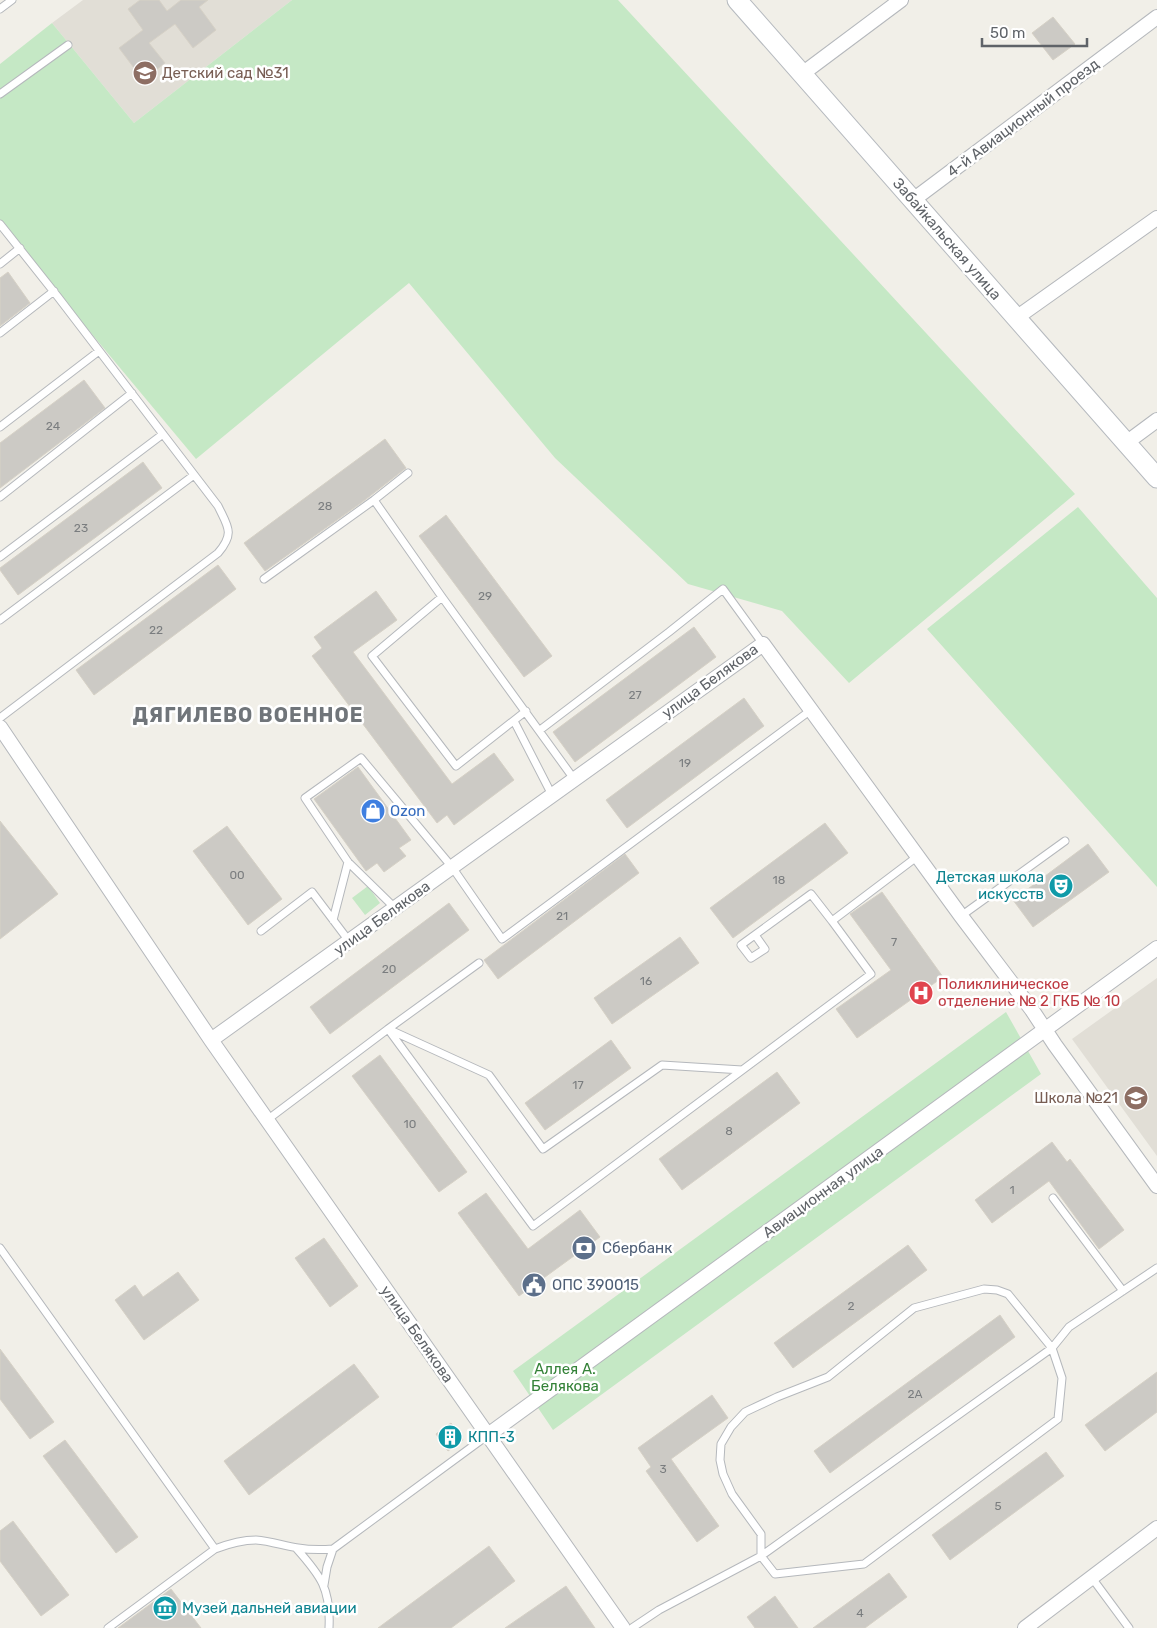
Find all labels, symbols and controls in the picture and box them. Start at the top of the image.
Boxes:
scale bar [982,15,1087,47]
text: 50 m [990,24,1025,42]
street label: 4-й Авиационный проезд [944,55,1102,181]
school or university icon: Детский сад №31 [132,60,158,86]
place label: Детский сад №31 [162,64,289,82]
street label: Забайкальская улица [889,174,1005,304]
house number: 24 [46,419,61,433]
house number: 28 [318,499,332,513]
house number: 23 [74,521,88,535]
house number: 29 [478,589,492,603]
house number: 22 [149,623,163,637]
street label: улица Белякова [658,640,762,722]
house number: 27 [628,688,642,702]
district label: ДЯГИЛЕВО ВОЕННОЕ [132,703,364,727]
house number: 19 [679,756,691,770]
shop icon: Ozon [360,798,386,824]
place label: Ozon [390,802,425,820]
house number: 00 [229,868,245,882]
place label: Детская школа искусств [936,868,1044,903]
house number: 18 [773,873,785,887]
theatre icon: Детская школа искусств [1048,873,1074,899]
street label: улица Белякова [330,877,434,959]
house number: 21 [556,909,568,923]
house number: 7 [891,935,897,949]
house number: 20 [382,962,396,976]
house number: 16 [640,974,652,988]
place label: Поликлиническое отделение № 2 ГКБ № 10 [938,975,1120,1010]
hospital icon: Поликлиническое отделение № 2 ГКБ № 10 [908,980,934,1006]
house number: 17 [572,1078,584,1092]
school or university icon: Школа №21 [1123,1085,1149,1111]
place label: Школа №21 [1034,1089,1118,1107]
house number: 10 [404,1117,416,1131]
house number: 8 [725,1124,733,1138]
street label: Авиационная улица [759,1142,887,1242]
house number: 1 [1009,1183,1015,1197]
bank icon: Сбербанк [571,1235,597,1261]
place label: Сбербанк [602,1239,672,1257]
public building icon: ОПС 390015 [521,1272,547,1298]
place label: ОПС 390015 [552,1276,639,1294]
street label: улица Белякова [377,1282,457,1386]
house number: 2 [847,1299,855,1313]
park label: Аллея А. Белякова [531,1360,599,1395]
house number: 2А [907,1387,923,1401]
building icon: КПП-3 [437,1424,463,1450]
place label: КПП-3 [468,1428,515,1446]
house number: 3 [659,1462,667,1476]
house number: 5 [994,1499,1002,1513]
museum icon: Музей дальней авиации [152,1595,178,1621]
place label: Музей дальней авиации [182,1599,357,1617]
house number: 4 [856,1606,864,1620]

